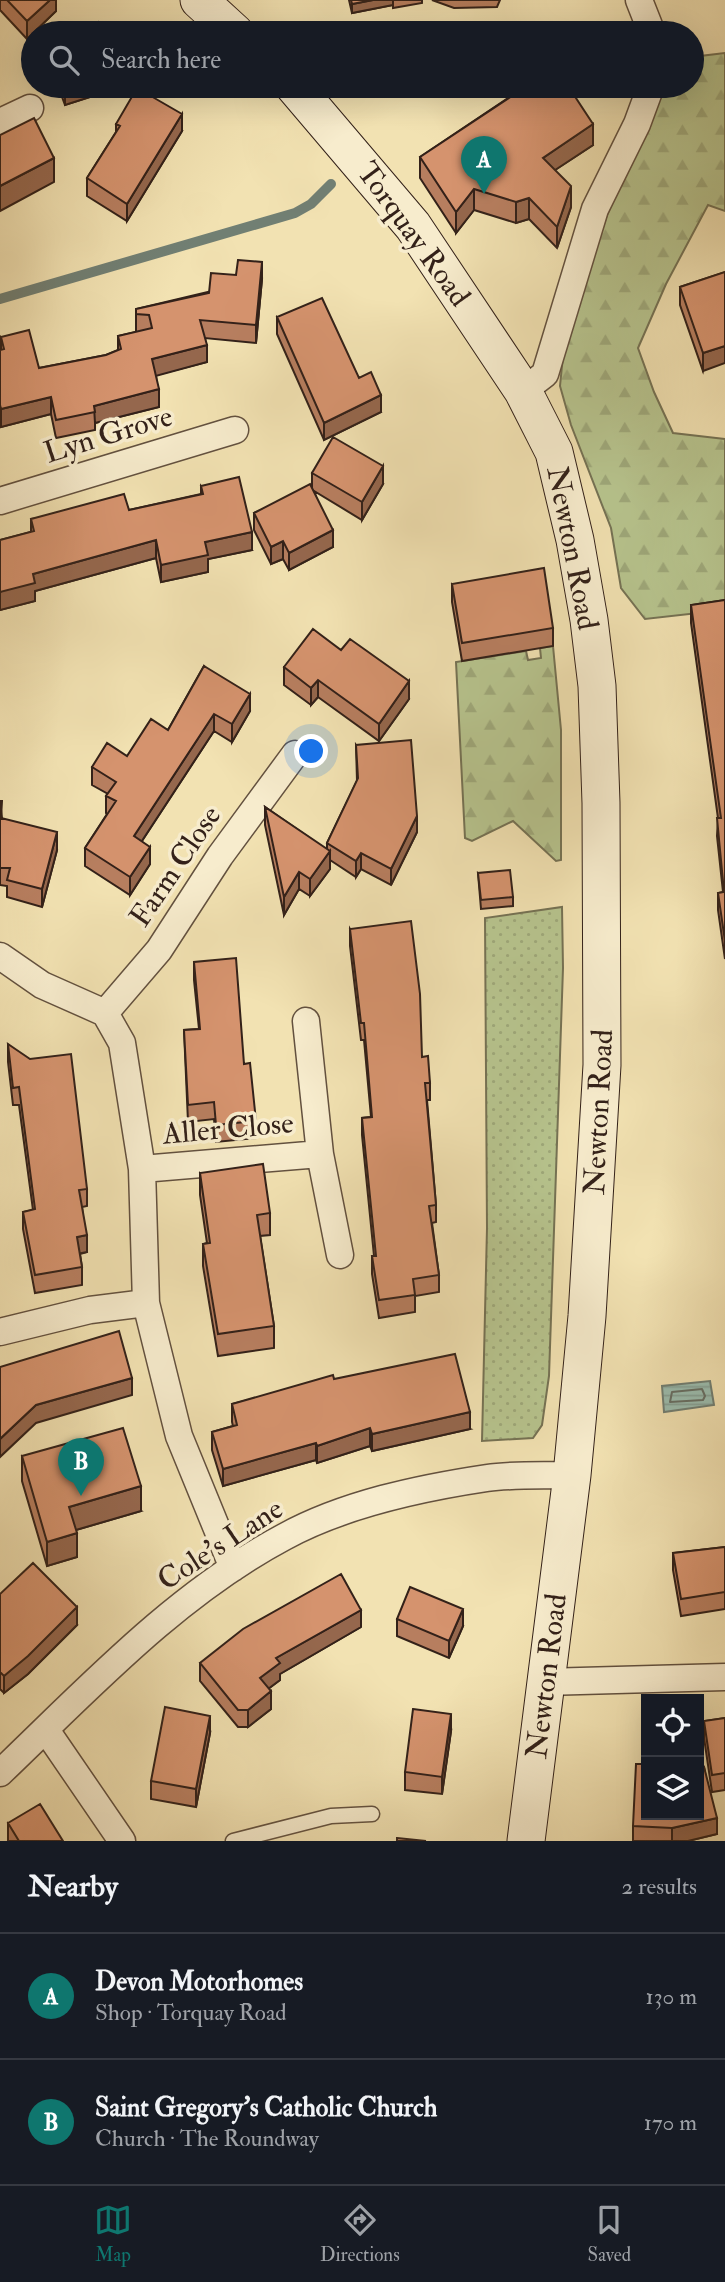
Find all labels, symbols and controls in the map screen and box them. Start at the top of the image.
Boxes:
search box [21,21,704,98]
icon: search [45,41,83,79]
text: Search here [101,44,221,76]
pin: A [461,136,507,194]
street label: Torquay Road [349,155,479,314]
street label: Lyn Grove [39,397,177,472]
street label: Newton Road [539,463,607,633]
your location [294,734,328,768]
street label: Farm Close [122,799,229,934]
street label: Newton Road [576,1028,621,1196]
street label: Aller Close [160,1104,295,1153]
pin: B [58,1438,104,1496]
street label: Cole's Lane [151,1490,290,1599]
street label: Newton Road [518,1591,575,1761]
map controls [641,1694,704,1820]
button: locate [641,1694,704,1757]
button: layers [641,1757,704,1820]
text: Nearby [28,1868,118,1905]
text: 2 results [622,1872,697,1901]
text: Devon Motorhomes [95,1966,303,1998]
text: A [44,1982,58,2011]
text: 130 m [645,1982,697,2011]
text: Shop · Torquay Road [95,1998,287,2027]
text: Saint Gregory's Catholic Church [95,2092,437,2124]
text: B [43,2108,59,2137]
text: 170 m [644,2108,697,2137]
text: Church · The Roundway [95,2124,319,2153]
tab: Map [94,2201,132,2267]
tab: Directions [320,2201,400,2267]
tab: Saved [588,2201,631,2267]

